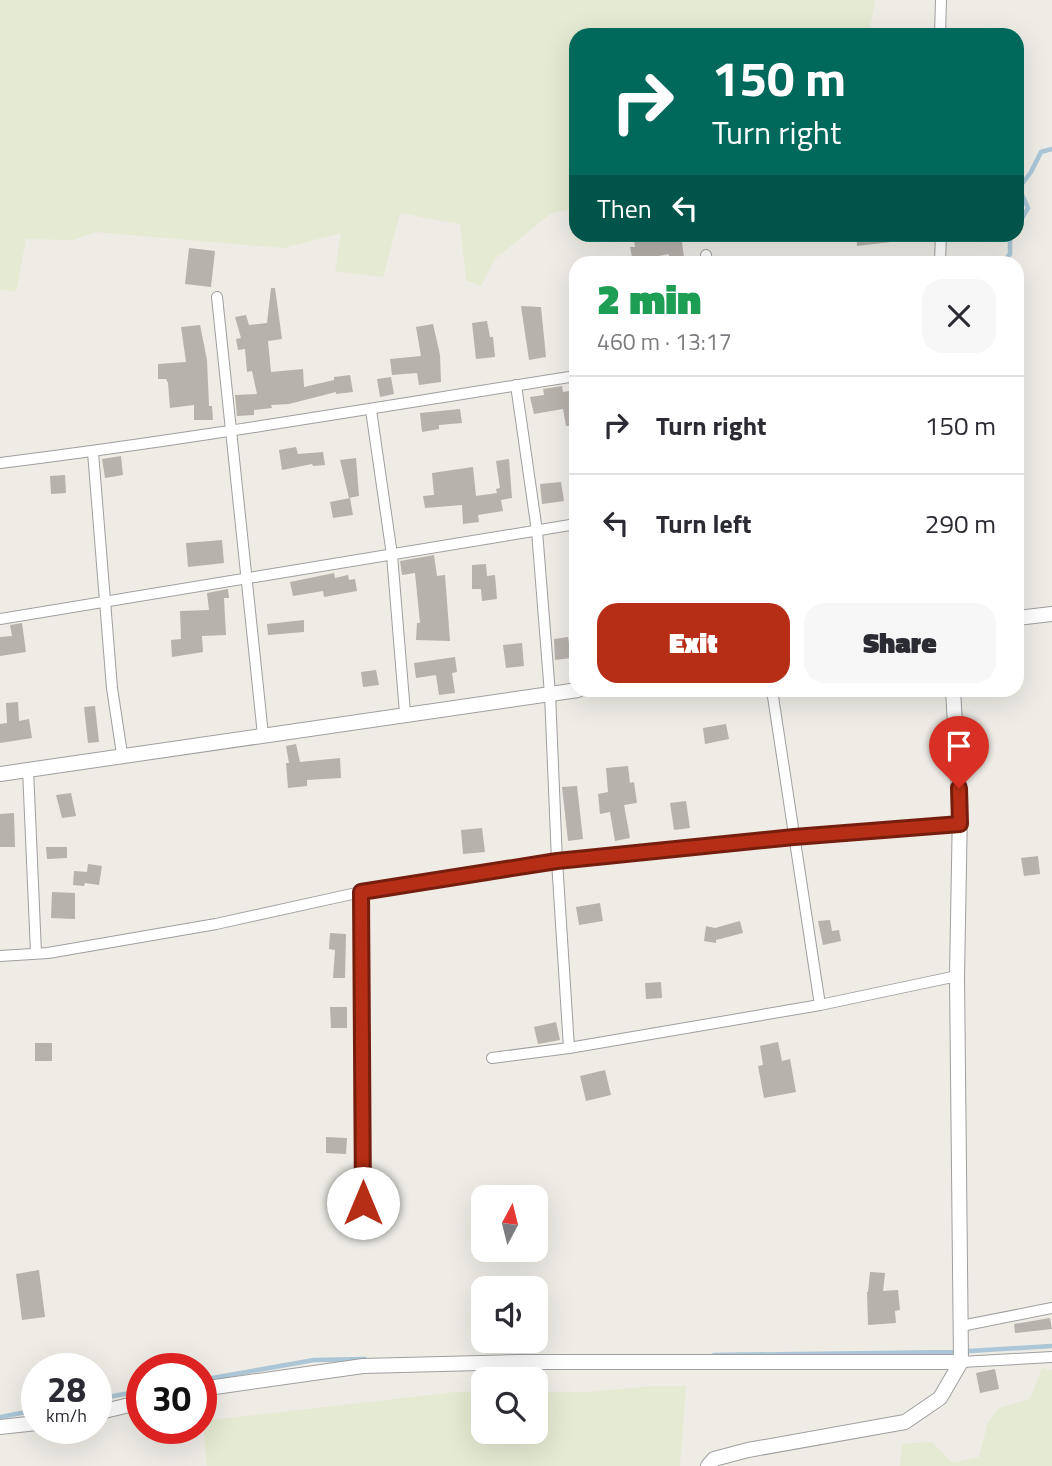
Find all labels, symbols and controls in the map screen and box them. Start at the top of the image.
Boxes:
text: 150 m [712,40,846,115]
icon: right [597,56,688,147]
text: Turn right [712,108,841,156]
text: Then [597,189,652,228]
icon: left [666,189,704,227]
text: 2 min [597,266,701,330]
button: close [922,279,996,353]
text: 460 m · 13:17 [597,324,732,359]
icon: right [597,406,635,444]
text: Turn right [656,406,767,445]
text: 150 m [925,406,996,445]
icon: left [597,504,635,542]
text: Turn left [656,504,751,543]
text: 290 m [925,504,996,543]
button: Exit [597,603,790,683]
button: Share [804,603,996,683]
pin [929,716,989,788]
icon: arrive [940,727,978,765]
position arrow [326,1166,400,1240]
north arrow [471,1185,548,1262]
map controls [471,1185,548,1444]
button: sound [471,1276,548,1353]
speed limit sign: 30 [126,1353,217,1444]
text: 28 [47,1362,86,1416]
button: search [471,1367,548,1444]
text: km/h [46,1402,87,1429]

